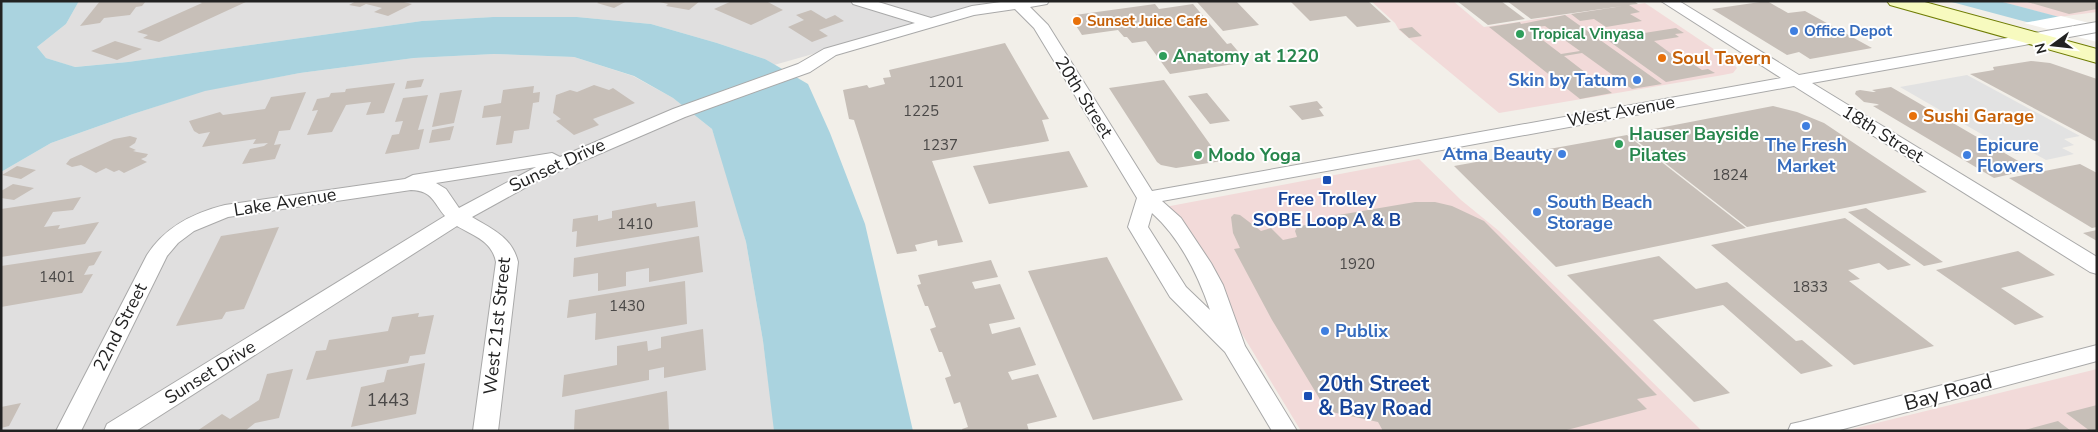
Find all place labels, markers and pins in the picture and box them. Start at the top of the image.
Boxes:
place label: Sunset Juice Cafe [1087,11,1208,31]
marker: Sunset Juice Cafe [1071,15,1083,27]
place label: Office Depot [1804,21,1892,41]
place label: Tropical Vinyasa [1530,24,1644,44]
marker: Office Depot [1788,25,1800,37]
marker: Tropical Vinyasa [1514,28,1526,40]
place label: Anatomy at 1220 [1173,44,1319,68]
place label: Soul Tavern [1672,46,1771,70]
marker: Anatomy at 1220 [1157,50,1169,62]
marker: Soul Tavern [1656,52,1668,64]
place label: Skin by Tatum [1508,68,1627,92]
marker: Skin by Tatum [1631,74,1643,86]
place label: Sushi Garage [1923,104,2034,128]
marker: Sushi Garage [1907,110,1919,122]
marker: The Fresh Market [1800,120,1812,132]
place label: Hauser Bayside Pilates [1629,122,1759,167]
place label: The Fresh Market [1765,133,1847,178]
place label: Epicure Flowers [1977,133,2044,178]
marker: Hauser Bayside Pilates [1613,138,1625,150]
place label: Atma Beauty [1443,142,1553,166]
place label: Modo Yoga [1208,143,1301,167]
marker: Atma Beauty [1556,148,1568,160]
marker: Modo Yoga [1192,149,1204,161]
marker: Epicure Flowers [1961,149,1973,161]
marker: Free Trolley SOBE Loop A & B [1321,174,1333,186]
place label: Free Trolley SOBE Loop A & B [1253,187,1401,232]
place label: South Beach Storage [1547,190,1652,235]
marker: South Beach Storage [1531,206,1543,218]
place label: Publix [1335,319,1388,343]
marker: Publix [1319,325,1331,337]
place label: 20th Street & Bay Road [1318,370,1432,422]
marker: 20th Street & Bay Road [1302,390,1314,402]

